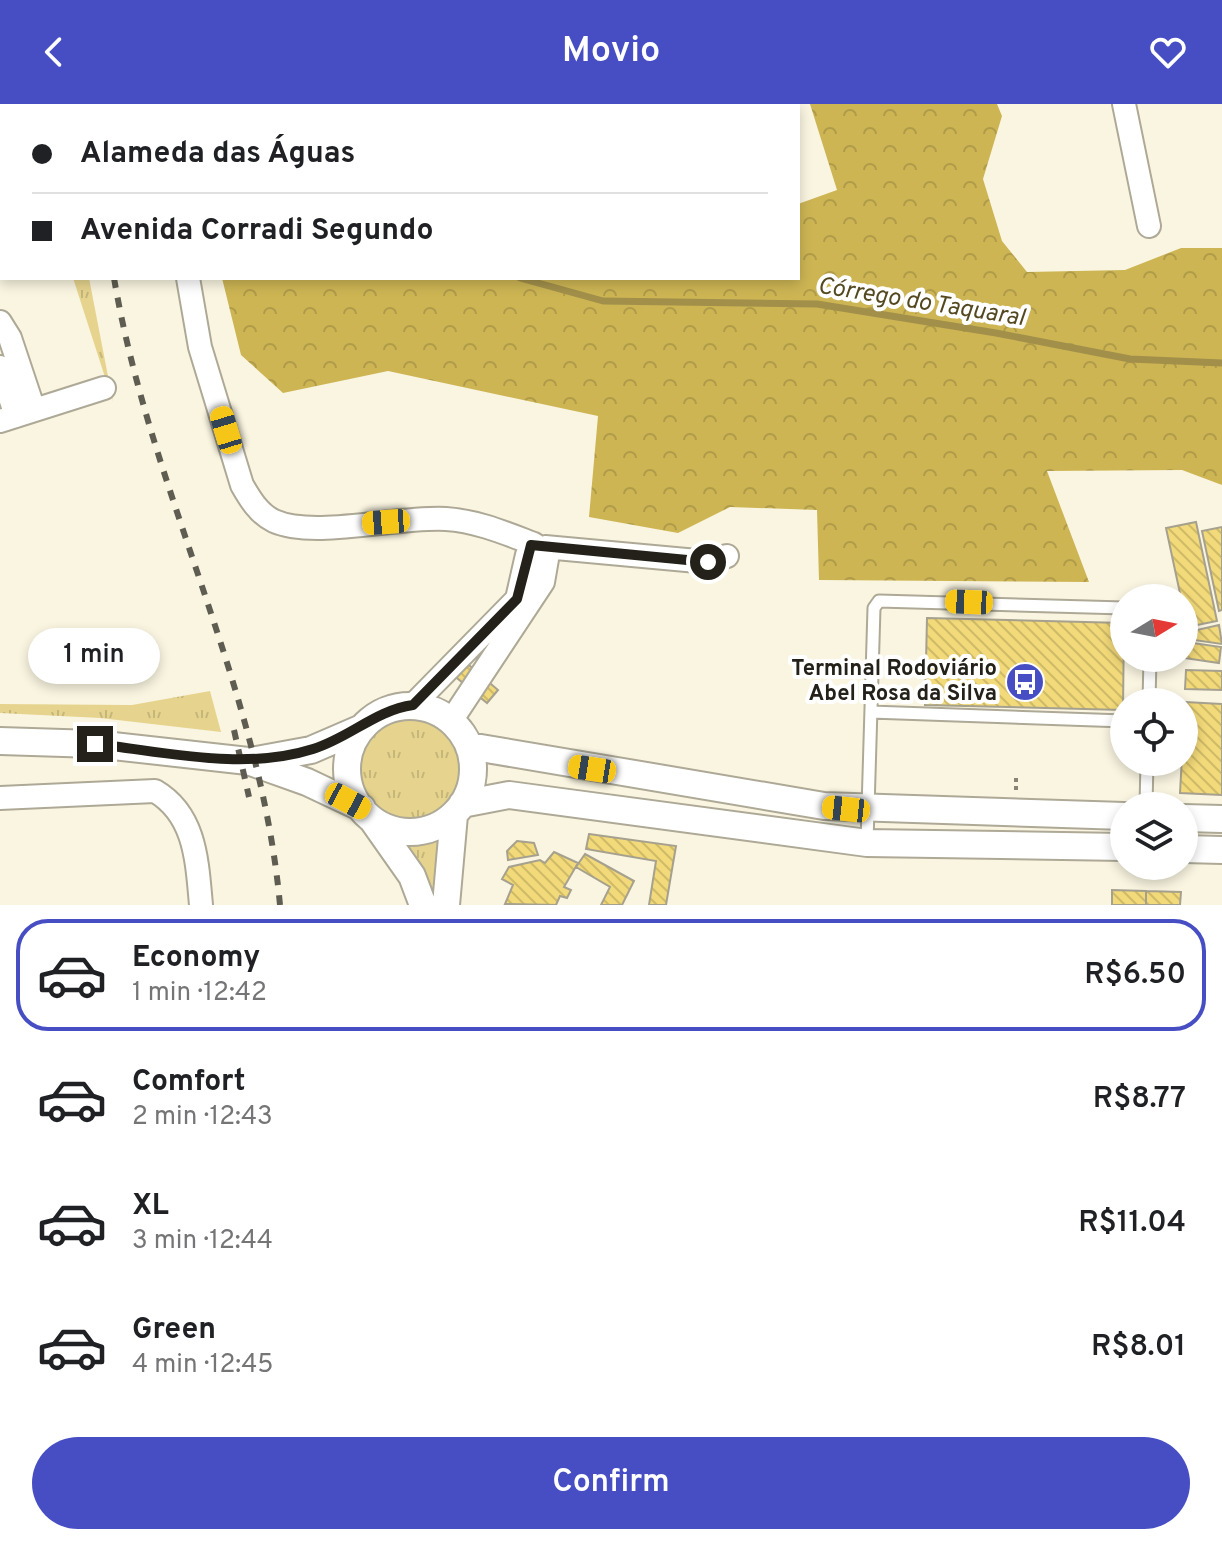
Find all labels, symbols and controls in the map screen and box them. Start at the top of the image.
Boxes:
text: Movio [562,29,660,75]
icon: back [32,30,76,74]
icon: heart [1146,30,1190,74]
text: Alameda das Águas [80,136,355,173]
text: Avenida Corradi Segundo [80,213,433,250]
water label: Córrego do Taquaral [815,272,1029,334]
car [208,404,244,456]
car [361,508,411,536]
route start [690,544,726,580]
north arrow [1110,584,1198,672]
map controls [1110,584,1198,880]
car [945,589,993,615]
callout: 1 min [29,628,161,684]
text: 1 min [63,639,125,672]
place label: Terminal Rodoviário Abel Rosa da Silva [791,656,997,708]
bus stop icon: Terminal Rodoviário Abel Rosa da Silva [1004,661,1046,703]
button: locate [1110,688,1198,776]
route end [77,726,113,762]
car [566,753,618,785]
car [321,779,375,823]
button: layers [1110,792,1198,880]
car [821,795,871,823]
icon: car [36,939,108,1011]
text: Economy [132,940,260,977]
text: R$6.50 [1084,957,1186,994]
text: 1 min · 12:42 [132,977,267,1010]
icon: car [36,1063,108,1135]
text: Comfort [132,1064,245,1101]
text: R$8.77 [1093,1081,1186,1118]
text: 2 min · 12:43 [132,1101,273,1134]
icon: car [36,1187,108,1259]
text: XL [132,1188,169,1225]
text: R$11.04 [1078,1205,1186,1242]
text: 3 min · 12:44 [132,1225,273,1258]
icon: car [36,1311,108,1383]
text: Green [132,1312,216,1349]
text: R$8.01 [1091,1329,1186,1366]
text: 4 min · 12:45 [132,1349,274,1382]
button: Confirm [32,1437,1190,1529]

